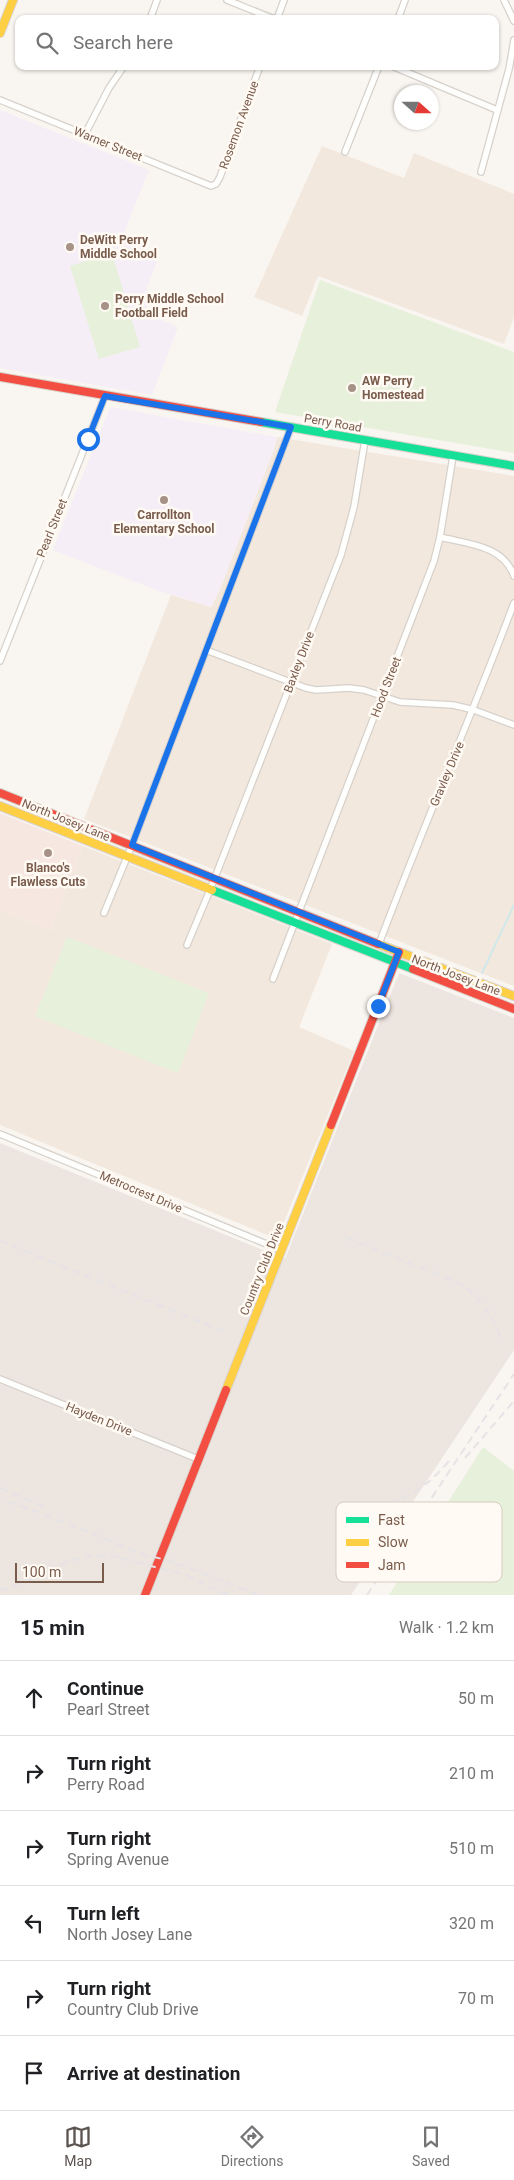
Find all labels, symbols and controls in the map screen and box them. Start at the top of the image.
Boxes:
search box [15,15,499,70]
icon: search [33,29,61,57]
text: Search here [73,31,173,54]
street label: Rosemon Avenue [217,79,261,171]
north arrow [394,85,439,130]
street label: Warner Street [72,124,144,164]
place label: DeWitt Perry Middle School [80,233,157,261]
marker: DeWitt Perry Middle School [64,241,76,253]
place label: Perry Middle School Football Field [115,292,224,320]
marker: Perry Middle School Football Field [99,300,111,312]
place label: AW Perry Homestead [362,374,424,402]
marker: AW Perry Homestead [346,382,358,394]
street label: Perry Road [303,411,363,435]
route start [77,428,100,451]
marker: Carrollton Elementary School [158,494,170,506]
street label: Pearl Street [34,497,70,559]
place label: Carrollton Elementary School [113,508,215,536]
street label: Baxley Drive [281,629,317,695]
street label: Hood Street [368,655,404,719]
street label: Gravley Drive [427,739,467,809]
street label: North Josey Lane [20,796,112,844]
marker: Blanco's Flawless Cuts [42,847,54,859]
place label: Blanco's Flawless Cuts [11,861,85,889]
street label: North Josey Lane [410,952,502,998]
route end [367,995,390,1018]
street label: Metrocrest Drive [98,1168,184,1216]
street label: Country Club Drive [237,1221,287,1317]
street label: Hayden Drive [64,1399,134,1439]
legend [336,1502,502,1582]
text: Fast [378,1512,405,1528]
text: Slow [378,1534,409,1550]
text: Jam [378,1557,406,1573]
scale bar [15,1560,104,1583]
text: 100 m [22,1564,61,1580]
text: 15 min [20,1616,85,1640]
text: Walk · 1.2 km [399,1618,494,1637]
text: Continue [67,1677,144,1700]
icon: ahead [20,1684,48,1712]
text: 50 m [458,1689,494,1708]
text: Pearl Street [67,1700,150,1719]
text: Turn right [67,1752,151,1775]
icon: right [20,1759,48,1787]
text: 210 m [449,1764,494,1783]
text: Perry Road [67,1775,145,1794]
text: Turn right [67,1827,151,1850]
icon: right [20,1834,48,1862]
text: 510 m [449,1839,494,1858]
text: Spring Avenue [67,1850,169,1869]
text: Turn left [67,1902,140,1925]
icon: left [20,1909,48,1937]
text: 320 m [449,1914,494,1933]
text: North Josey Lane [67,1925,192,1944]
text: Turn right [67,1977,151,2000]
icon: right [20,1984,48,2012]
text: 70 m [458,1989,494,2008]
text: Country Club Drive [67,2000,199,2019]
icon: arrive [20,2059,48,2087]
text: Arrive at destination [67,2062,240,2085]
tab: Map [64,2123,92,2169]
tab: Directions [221,2123,284,2169]
tab: Saved [412,2123,450,2169]

